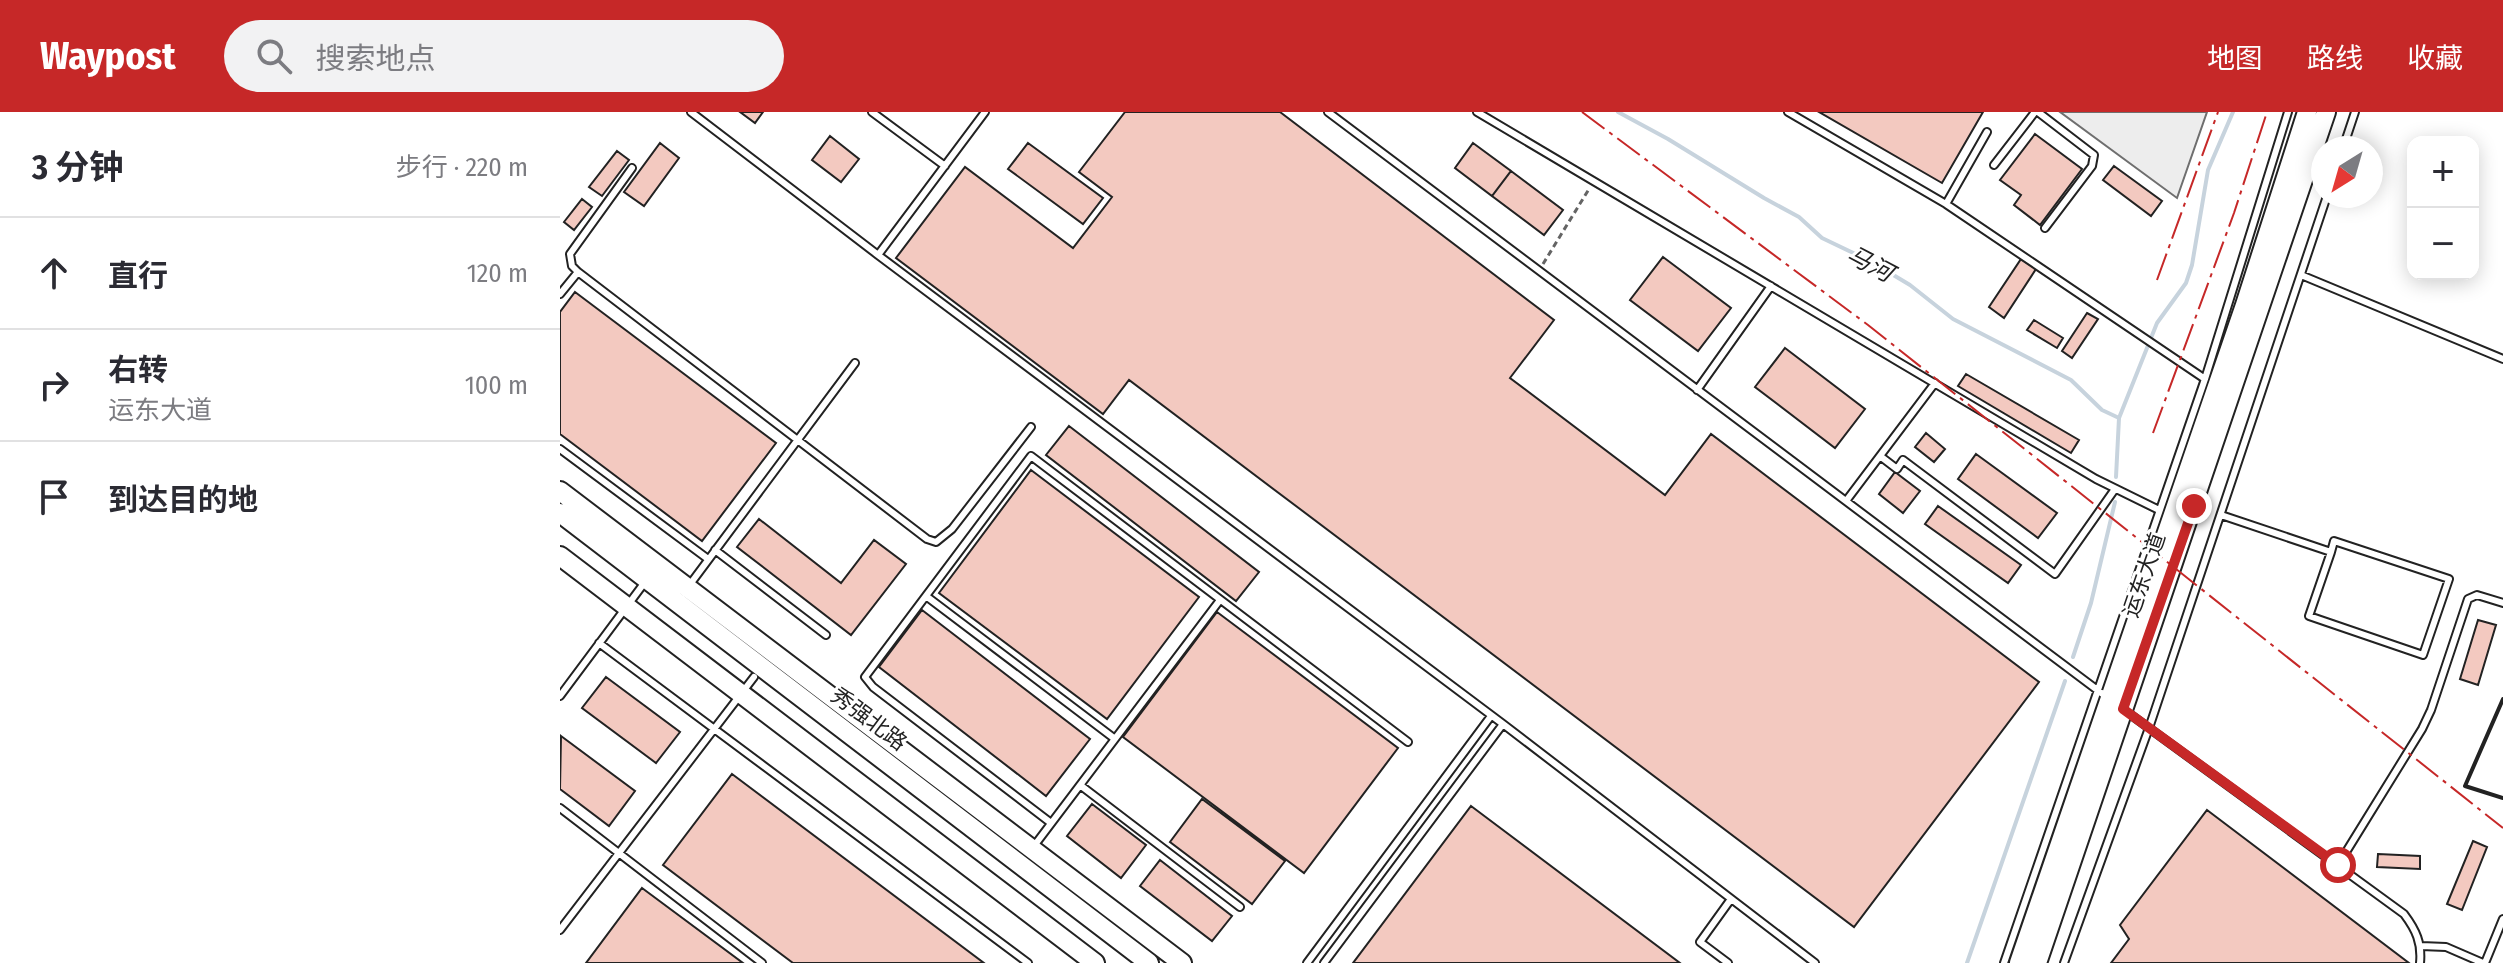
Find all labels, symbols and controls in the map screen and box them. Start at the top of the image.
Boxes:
search box [224,20,784,92]
text: Waypost [40,33,176,79]
icon: search [252,34,296,78]
text: 搜索地点 [316,41,436,77]
text: 地图 [2207,42,2263,75]
text: 路线 [2307,42,2363,75]
text: 收藏 [2407,42,2463,75]
north arrow [2311,136,2383,208]
map controls [2407,136,2479,280]
button: + [2407,136,2479,208]
text: 3 分钟 [32,147,123,188]
text: 步行 · 220 m [396,152,528,183]
button: − [2407,208,2479,280]
water label: 马河 [1842,240,1901,290]
icon: ahead [32,251,76,295]
text: 直行 [108,258,168,294]
text: 120 m [467,258,528,289]
text: 右转 [108,352,168,388]
icon: right [32,363,76,407]
text: 100 m [465,370,528,401]
text: 运东大道 [108,395,212,426]
icon: arrive [32,475,76,519]
text: 到达目的地 [108,482,258,518]
route end [2176,488,2212,524]
street label: 运东大道 [2117,529,2171,621]
street label: 秀强北路 [826,682,912,756]
route start [2320,847,2356,883]

